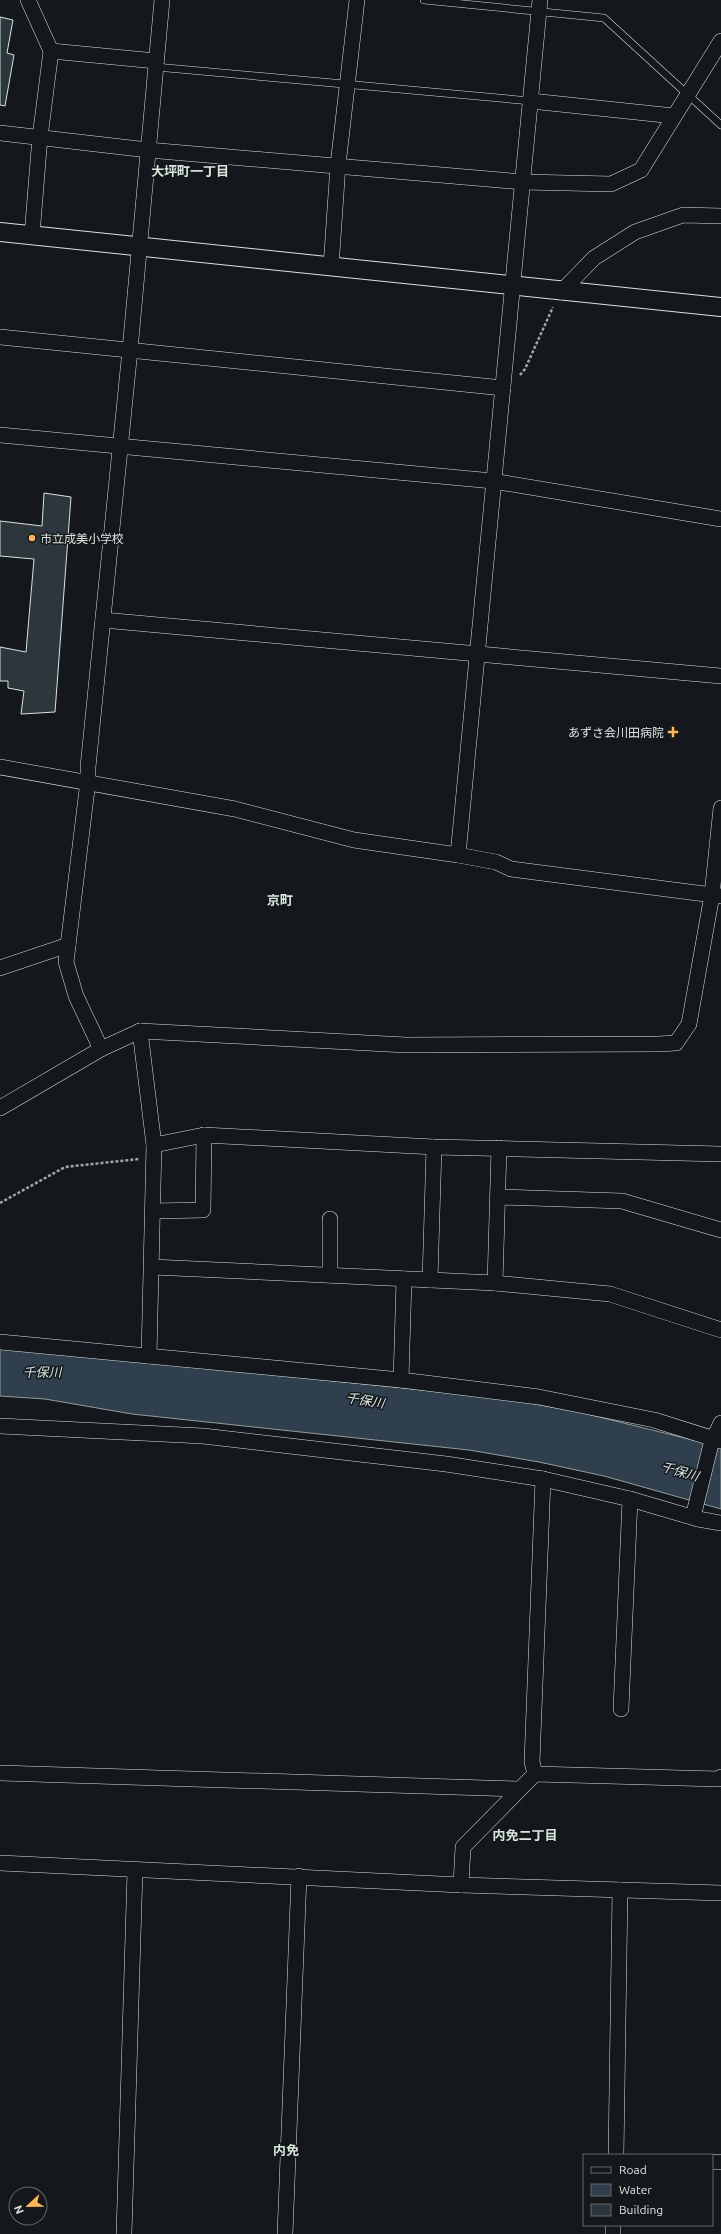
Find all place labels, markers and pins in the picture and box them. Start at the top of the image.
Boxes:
place label: 市立成美小学校 [40,532,124,545]
marker: 市立成美小学校 [27,533,37,543]
place label: あずさ会川田病院 [568,726,664,739]
marker: あずさ会川田病院 [667,726,679,738]

